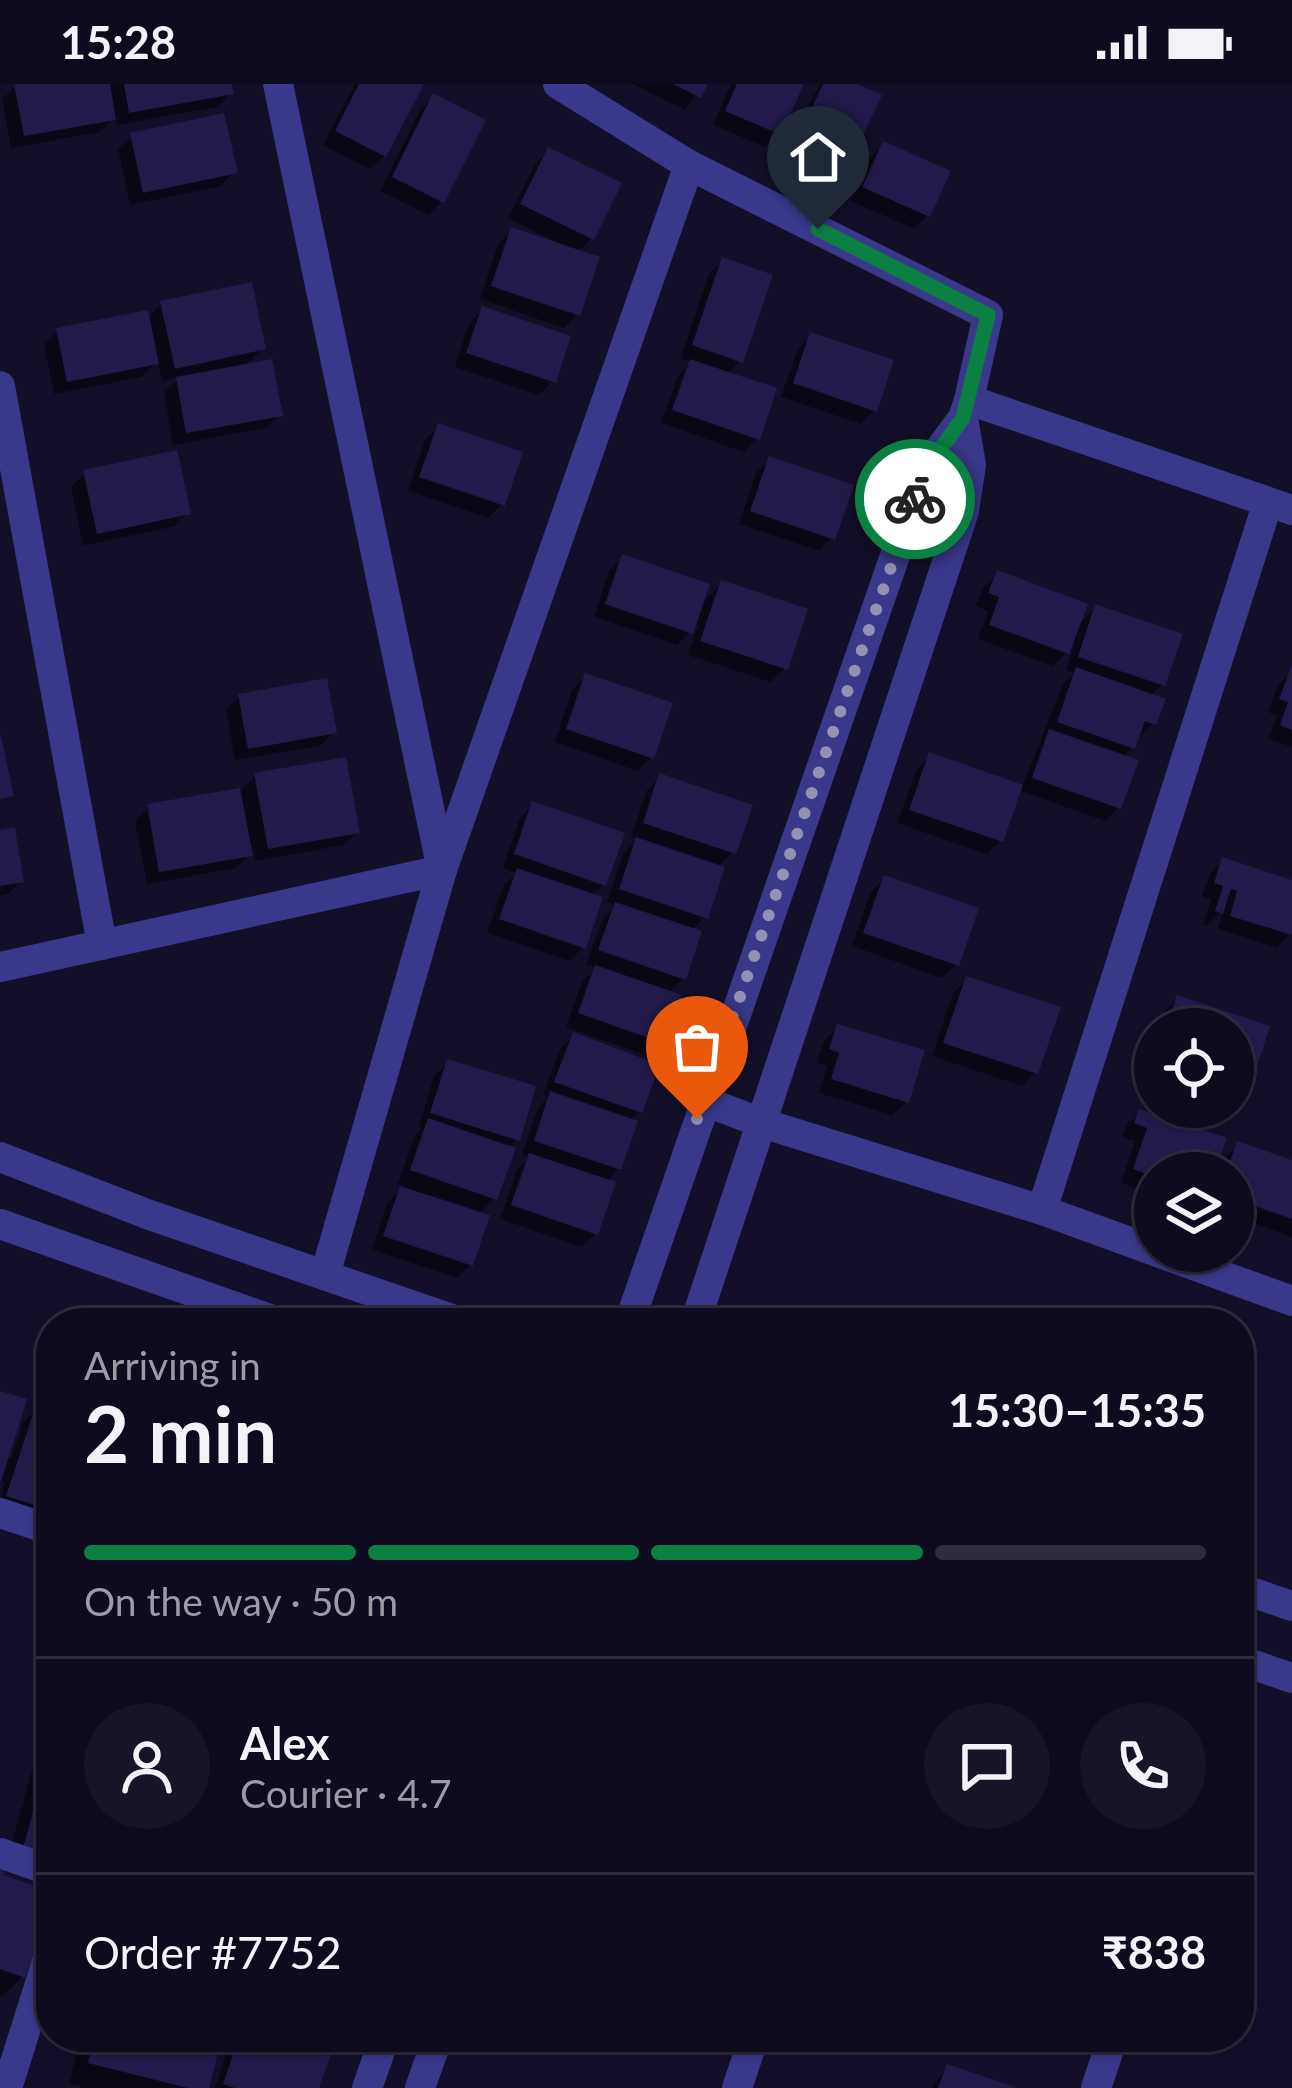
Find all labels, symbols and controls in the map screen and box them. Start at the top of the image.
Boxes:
text: 15:28 [60,15,176,69]
pin [767,106,869,229]
icon: home [785,124,851,190]
courier [855,439,975,559]
icon: bike [882,466,948,532]
pin [646,996,748,1119]
map controls [1134,1008,1254,1272]
button: locate [1134,1008,1254,1128]
icon: bag [664,1014,730,1080]
button: layers [1134,1152,1254,1272]
text: Arriving in [84,1342,261,1388]
text: 15:30–15:35 [948,1383,1206,1437]
text: 2 min [84,1386,277,1480]
text: On the way · 50 m [84,1578,398,1624]
button: person [84,1703,210,1829]
button: chat [924,1703,1050,1829]
button: phone [1080,1703,1206,1829]
text: Alex [240,1716,330,1770]
text: Courier · 4.7 [240,1770,452,1816]
text: Order #7752 [84,1925,342,1979]
text: ₹838 [1102,1925,1206,1979]

